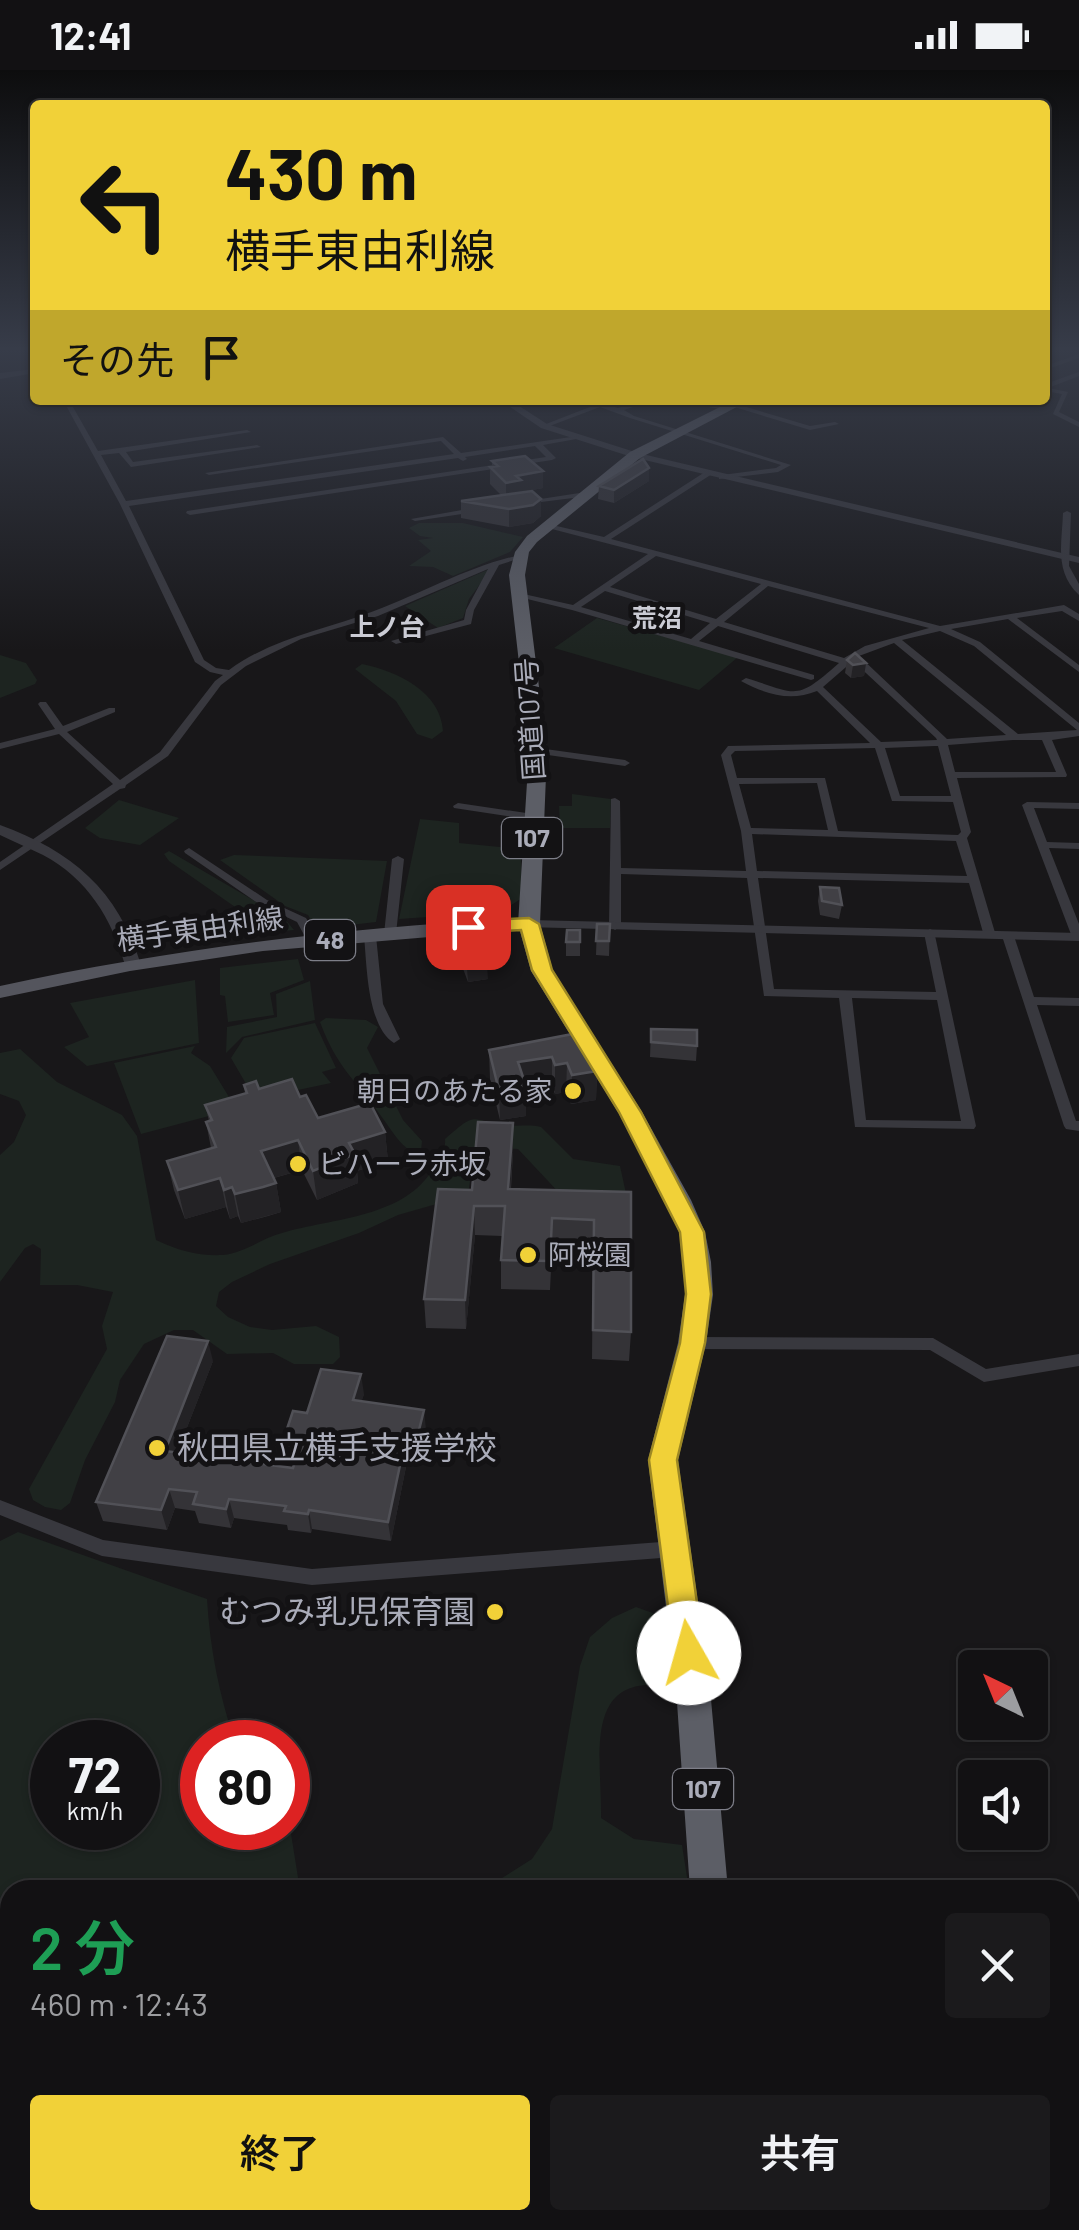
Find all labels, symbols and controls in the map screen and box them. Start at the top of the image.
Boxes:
text: 12:41 [50,12,131,58]
text: 430 m [225,130,418,214]
icon: left [60,140,190,270]
text: 横手東由利線 [225,222,495,276]
icon: arrive [194,330,249,385]
text: その先 [60,336,174,382]
district label: 荒沼 [632,602,682,632]
district label: 上ノ台 [349,611,425,641]
street label: 国道107号 [508,657,550,782]
road number: 107 [502,818,562,858]
pin [426,885,511,970]
street label: 横手東由利線 [114,899,285,957]
icon: arrive [441,900,496,955]
road number: 48 [305,920,355,960]
place label: 朝日のあたる家 [357,1073,553,1107]
marker: 朝日のあたる家 [562,1080,584,1102]
place label: ビハーラ赤坂 [318,1146,486,1180]
marker: ビハーラ赤坂 [287,1153,309,1175]
place label: 阿桜園 [548,1237,632,1271]
marker: 阿桜園 [517,1244,539,1266]
place label: 秋田県立横手支援学校 [177,1427,497,1465]
marker: 秋田県立横手支援学校 [146,1437,168,1459]
place label: むつみ乳児保育園 [219,1591,475,1629]
marker: むつみ乳児保育園 [484,1601,506,1623]
position arrow [637,1601,741,1705]
north arrow [958,1650,1048,1740]
map controls [958,1650,1048,1850]
speed limit sign: 80 [180,1720,310,1850]
text: 72 [69,1743,121,1803]
button: sound [958,1760,1048,1850]
road number: 107 [673,1769,733,1809]
text: km/h [67,1795,123,1825]
text: 2 分 [30,1910,135,1982]
button: close [945,1913,1050,2018]
text: 460 m · 12:43 [30,1984,208,2022]
button: 終了 [30,2095,530,2210]
button: 共有 [550,2095,1050,2210]

